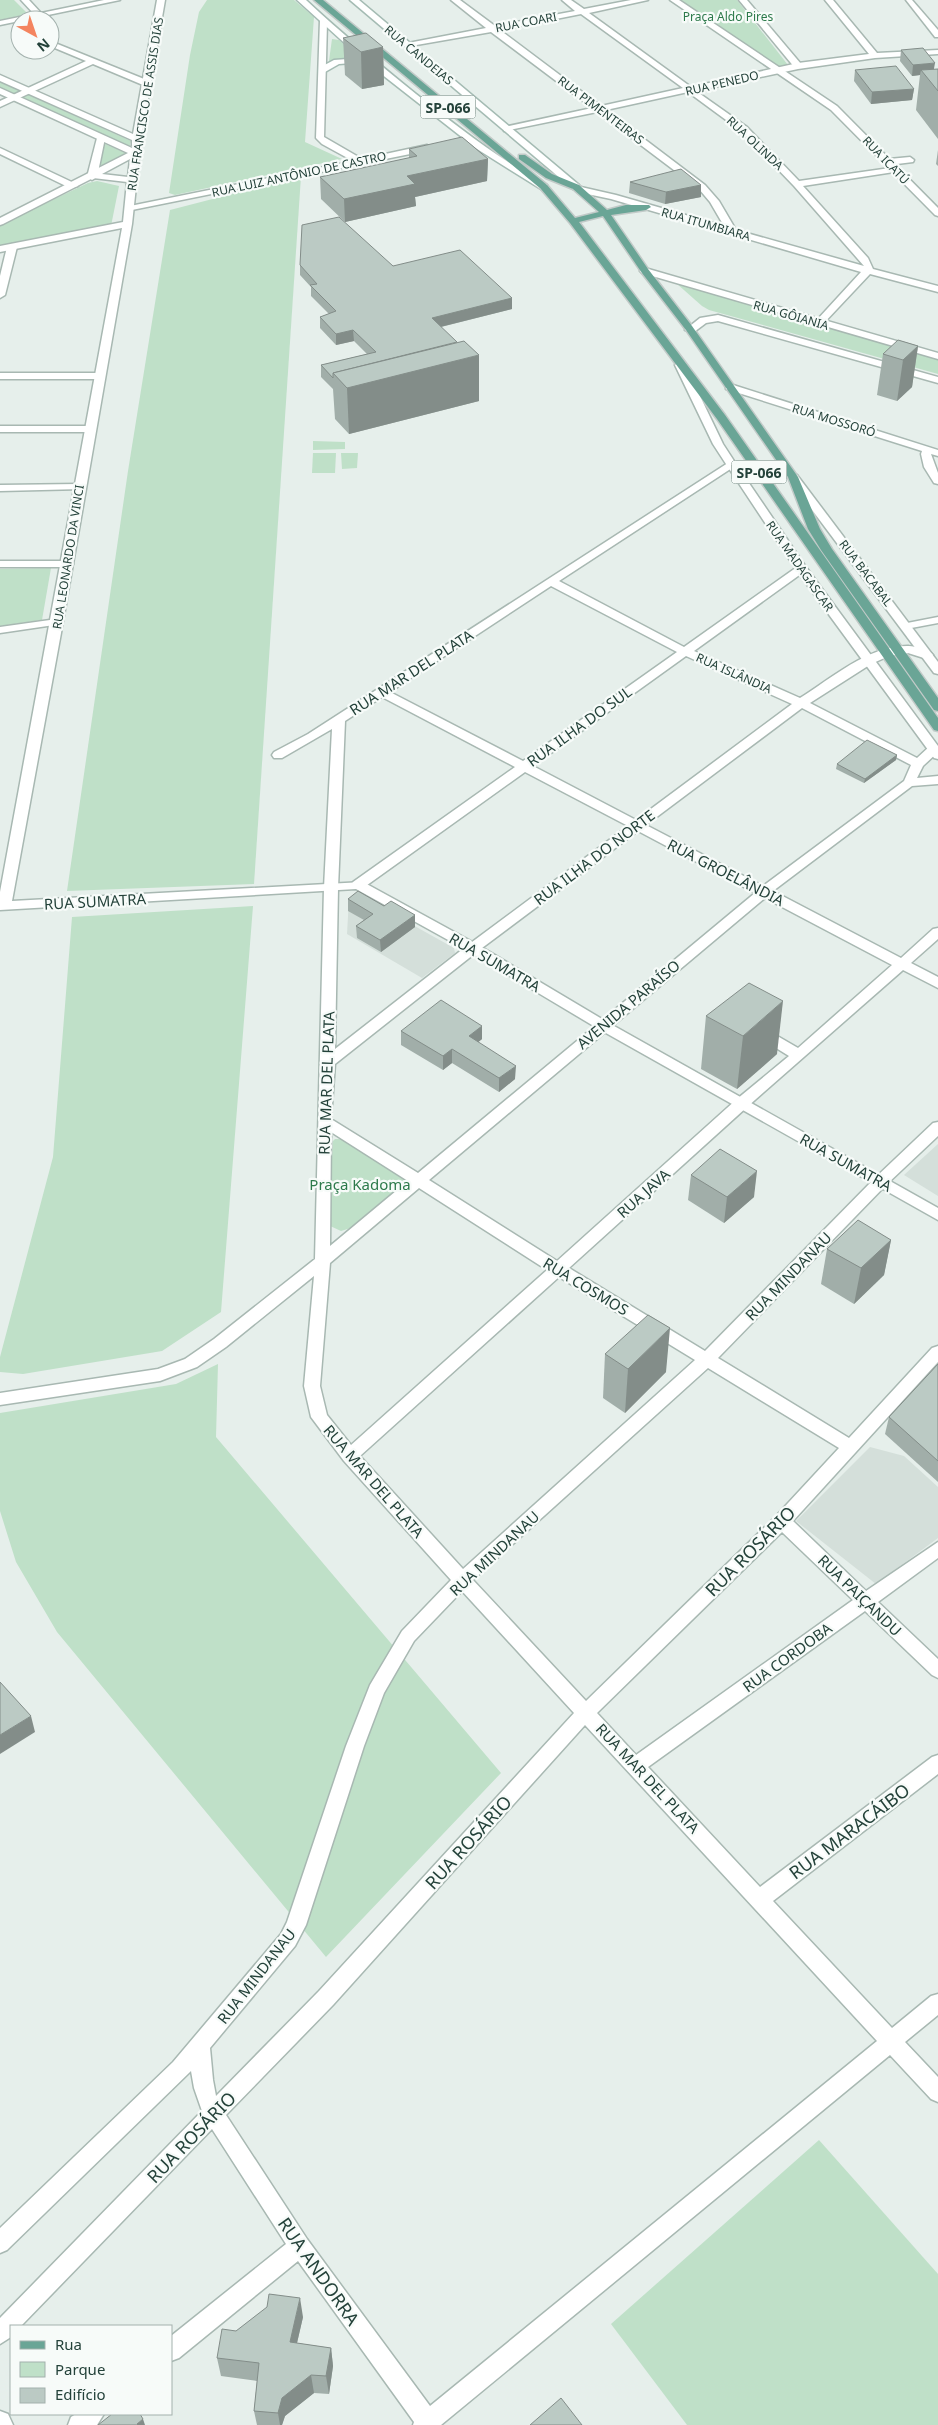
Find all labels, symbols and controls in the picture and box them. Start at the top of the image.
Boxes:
street label: RUA COARI [494,8,558,36]
park label: Praça Aldo Pires [683,8,773,25]
north arrow [10,10,60,60]
street label: RUA FRANCISCO DE ASSIS DIAS [123,15,167,192]
street label: RUA CANDEIAS [381,21,457,89]
text: N [33,34,54,56]
street label: RUA PENEDO [684,66,760,100]
street label: RUA PIMENTEIRAS [554,72,648,148]
road number: SP-066 [420,95,476,118]
street label: RUA OLINDA [723,112,787,174]
street label: RUA ICATÚ [859,132,913,188]
street label: RUA LUIZ ANTÔNIO DE CASTRO [210,147,388,201]
street label: RUA ITUMBIARA [659,203,753,245]
street label: RUA GÔIANIA [751,296,831,334]
street label: RUA MOSSORÓ [790,399,878,441]
road number: SP-066 [732,461,786,484]
street label: RUA LEONARDO DA VINCI [48,484,88,630]
street label: RUA MADAGASCAR [762,517,838,615]
street label: RUA BACABAL [835,536,897,610]
street label: RUA MAR DEL PLATA [345,624,477,719]
street label: RUA ISLÂNDIA [693,649,775,697]
street label: RUA ILHA DO SUL [523,681,635,771]
street label: RUA ILHA DO NORTE [529,805,659,909]
street label: RUA GROELÂNDIA [664,834,788,910]
street label: RUA SUMATRA [43,888,147,914]
street label: RUA SUMATRA [446,928,545,996]
street label: AVENIDA PARAÍSO [572,955,684,1053]
street label: RUA MAR DEL PLATA [314,1011,339,1155]
street label: RUA SUMATRA [796,1128,896,1196]
street label: RUA JAVA [612,1164,674,1222]
park label: Praça Kadoma [309,1174,411,1194]
street label: RUA MINDANAU [741,1227,835,1325]
street label: RUA COSMOS [540,1253,632,1319]
street label: RUA MAR DEL PLATA [319,1420,429,1542]
street label: RUA ROSÁRIO [700,1501,800,1601]
street label: RUA MINDANAU [445,1506,543,1600]
street label: RUA PAIÇANDU [814,1550,906,1640]
street label: RUA CORDOBA [738,1618,836,1696]
street label: RUA MAR DEL PLATA [592,1719,705,1838]
street label: RUA MARACÁIBO [784,1778,914,1884]
street label: RUA ROSÁRIO [419,1790,517,1894]
street label: RUA MINDANAU [212,1924,300,2028]
street label: RUA ROSÁRIO [141,2086,241,2188]
street label: RUA ANDORRA [273,2212,365,2330]
legend [10,2325,172,2415]
text: Rua [55,2334,82,2354]
text: Parque [55,2359,105,2379]
text: Edifício [55,2384,106,2404]

